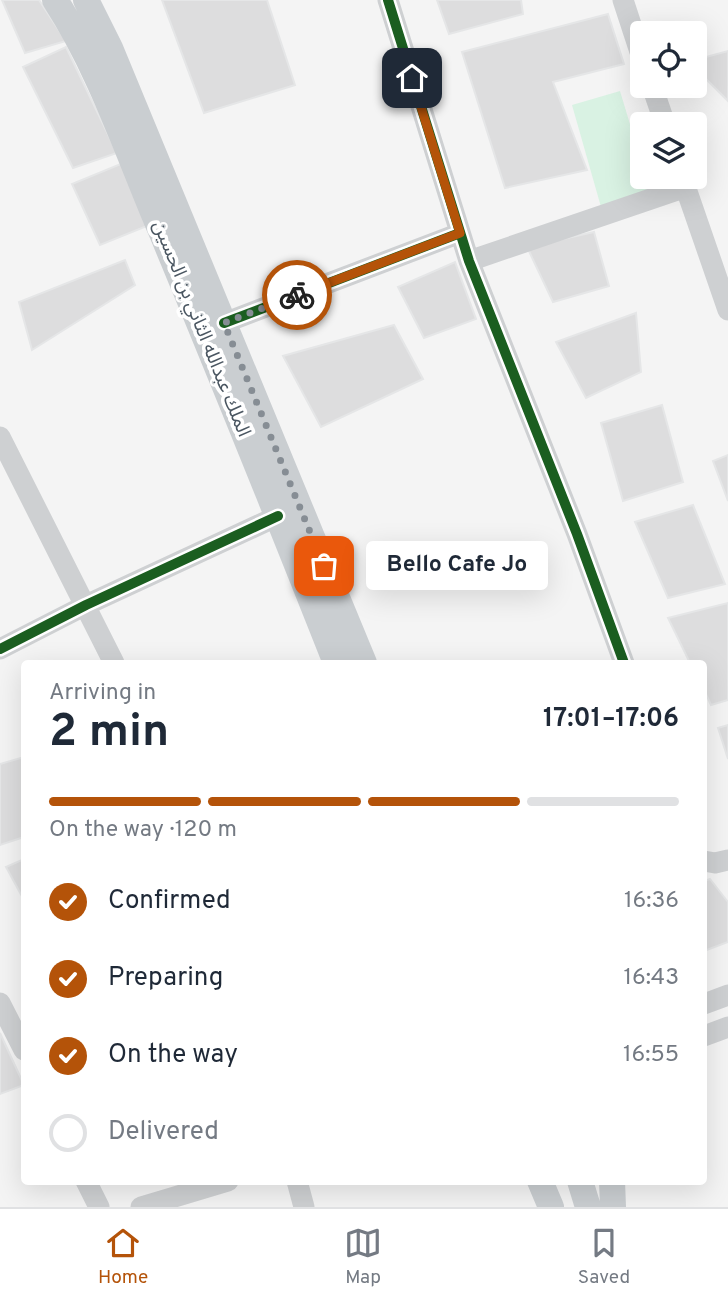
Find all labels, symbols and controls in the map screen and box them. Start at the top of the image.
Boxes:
map controls [630,21,707,189]
button: locate [630,21,707,98]
pin [382,48,442,108]
icon: home [393,59,431,97]
button: layers [630,112,707,189]
street label: الملك عبدالله الثاني بن الحسين [145,217,255,441]
courier [262,260,332,330]
icon: bike [278,276,316,314]
pin [294,536,354,596]
callout: Bello Cafe Jo [366,542,548,590]
icon: bag [305,547,343,585]
text: Bello Cafe Jo [387,551,527,580]
text: Arriving in [49,679,156,708]
text: 17:01–17:06 [543,703,679,736]
text: 2 min [49,704,169,763]
text: On the way · 120 m [49,816,237,845]
icon: check [49,883,87,921]
text: Confirmed [108,885,231,918]
text: 16:36 [624,887,679,916]
icon: check [49,960,87,998]
text: Preparing [108,962,223,995]
text: 16:43 [623,964,679,993]
icon: check [49,1037,87,1075]
text: On the way [108,1039,238,1072]
text: 16:55 [623,1041,679,1070]
text: Delivered [108,1116,219,1149]
tab: Home [98,1224,148,1290]
tab: Map [344,1224,382,1290]
tab: Saved [578,1224,630,1290]

